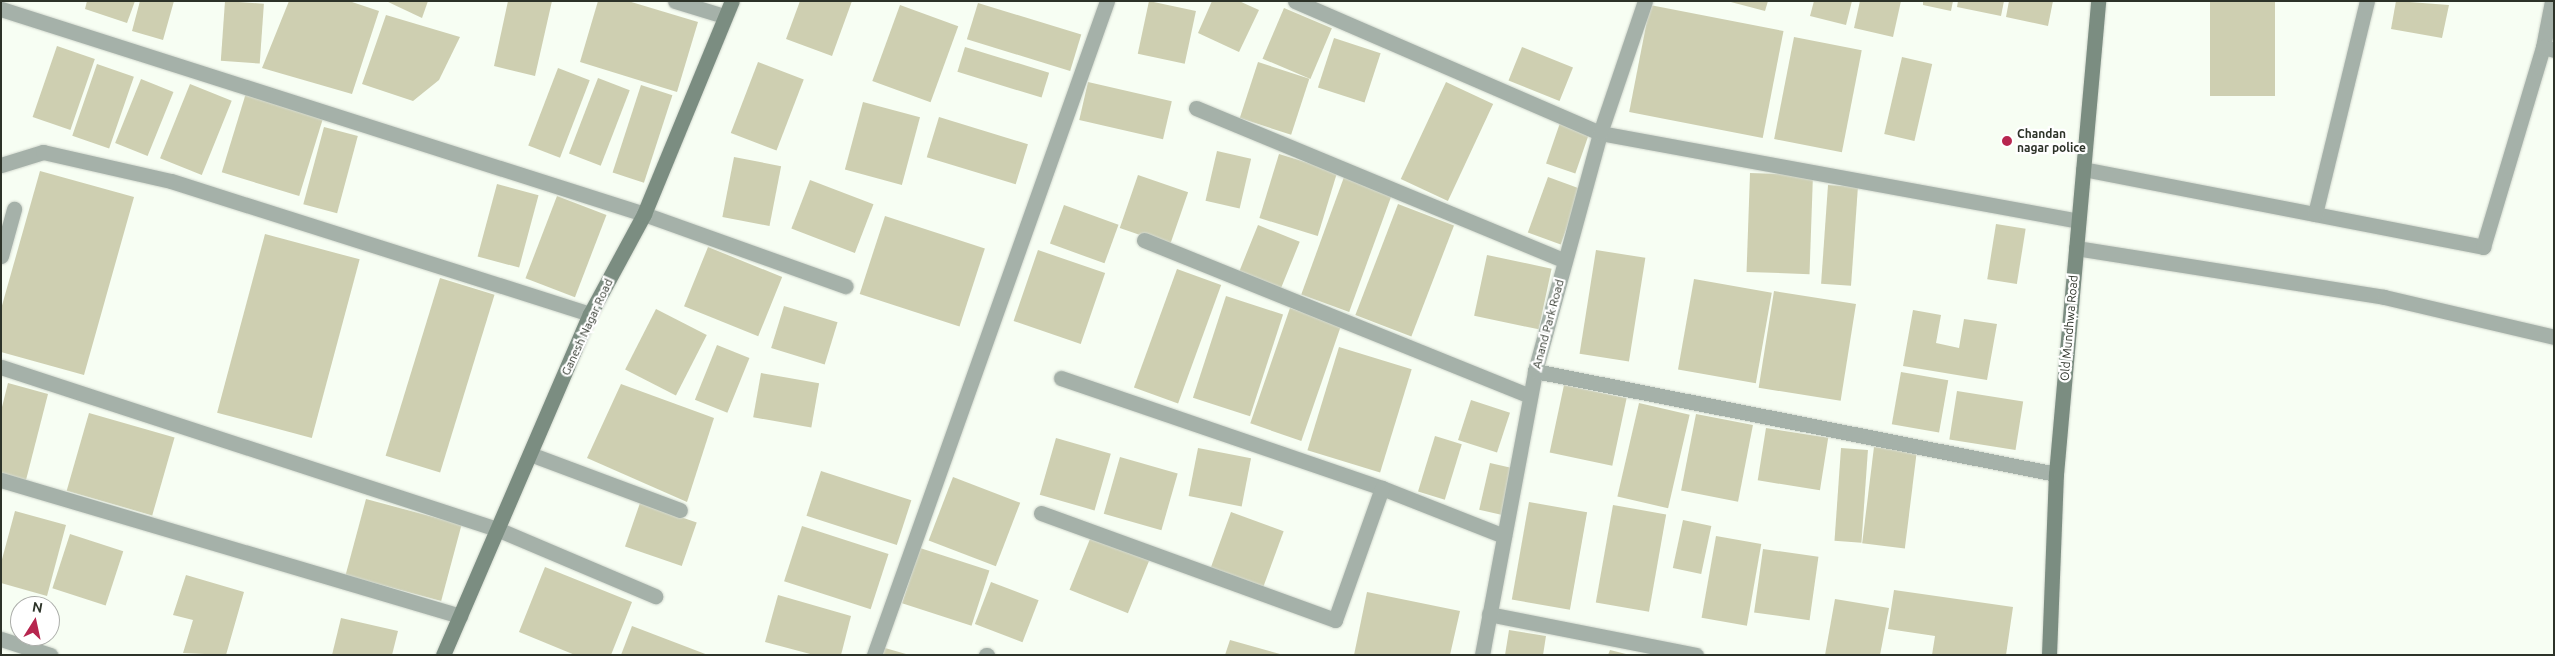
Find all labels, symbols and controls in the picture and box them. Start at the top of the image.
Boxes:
place label: Chandan nagar police [2017,127,2086,155]
marker: Chandan nagar police [2001,135,2013,147]
street label: Old Mundhwa Road [2057,275,2081,381]
street label: Ganesh Nagar Road [558,276,616,378]
street label: Anand Park Road [1529,278,1567,370]
north arrow [10,596,60,646]
text: N [31,598,44,616]

